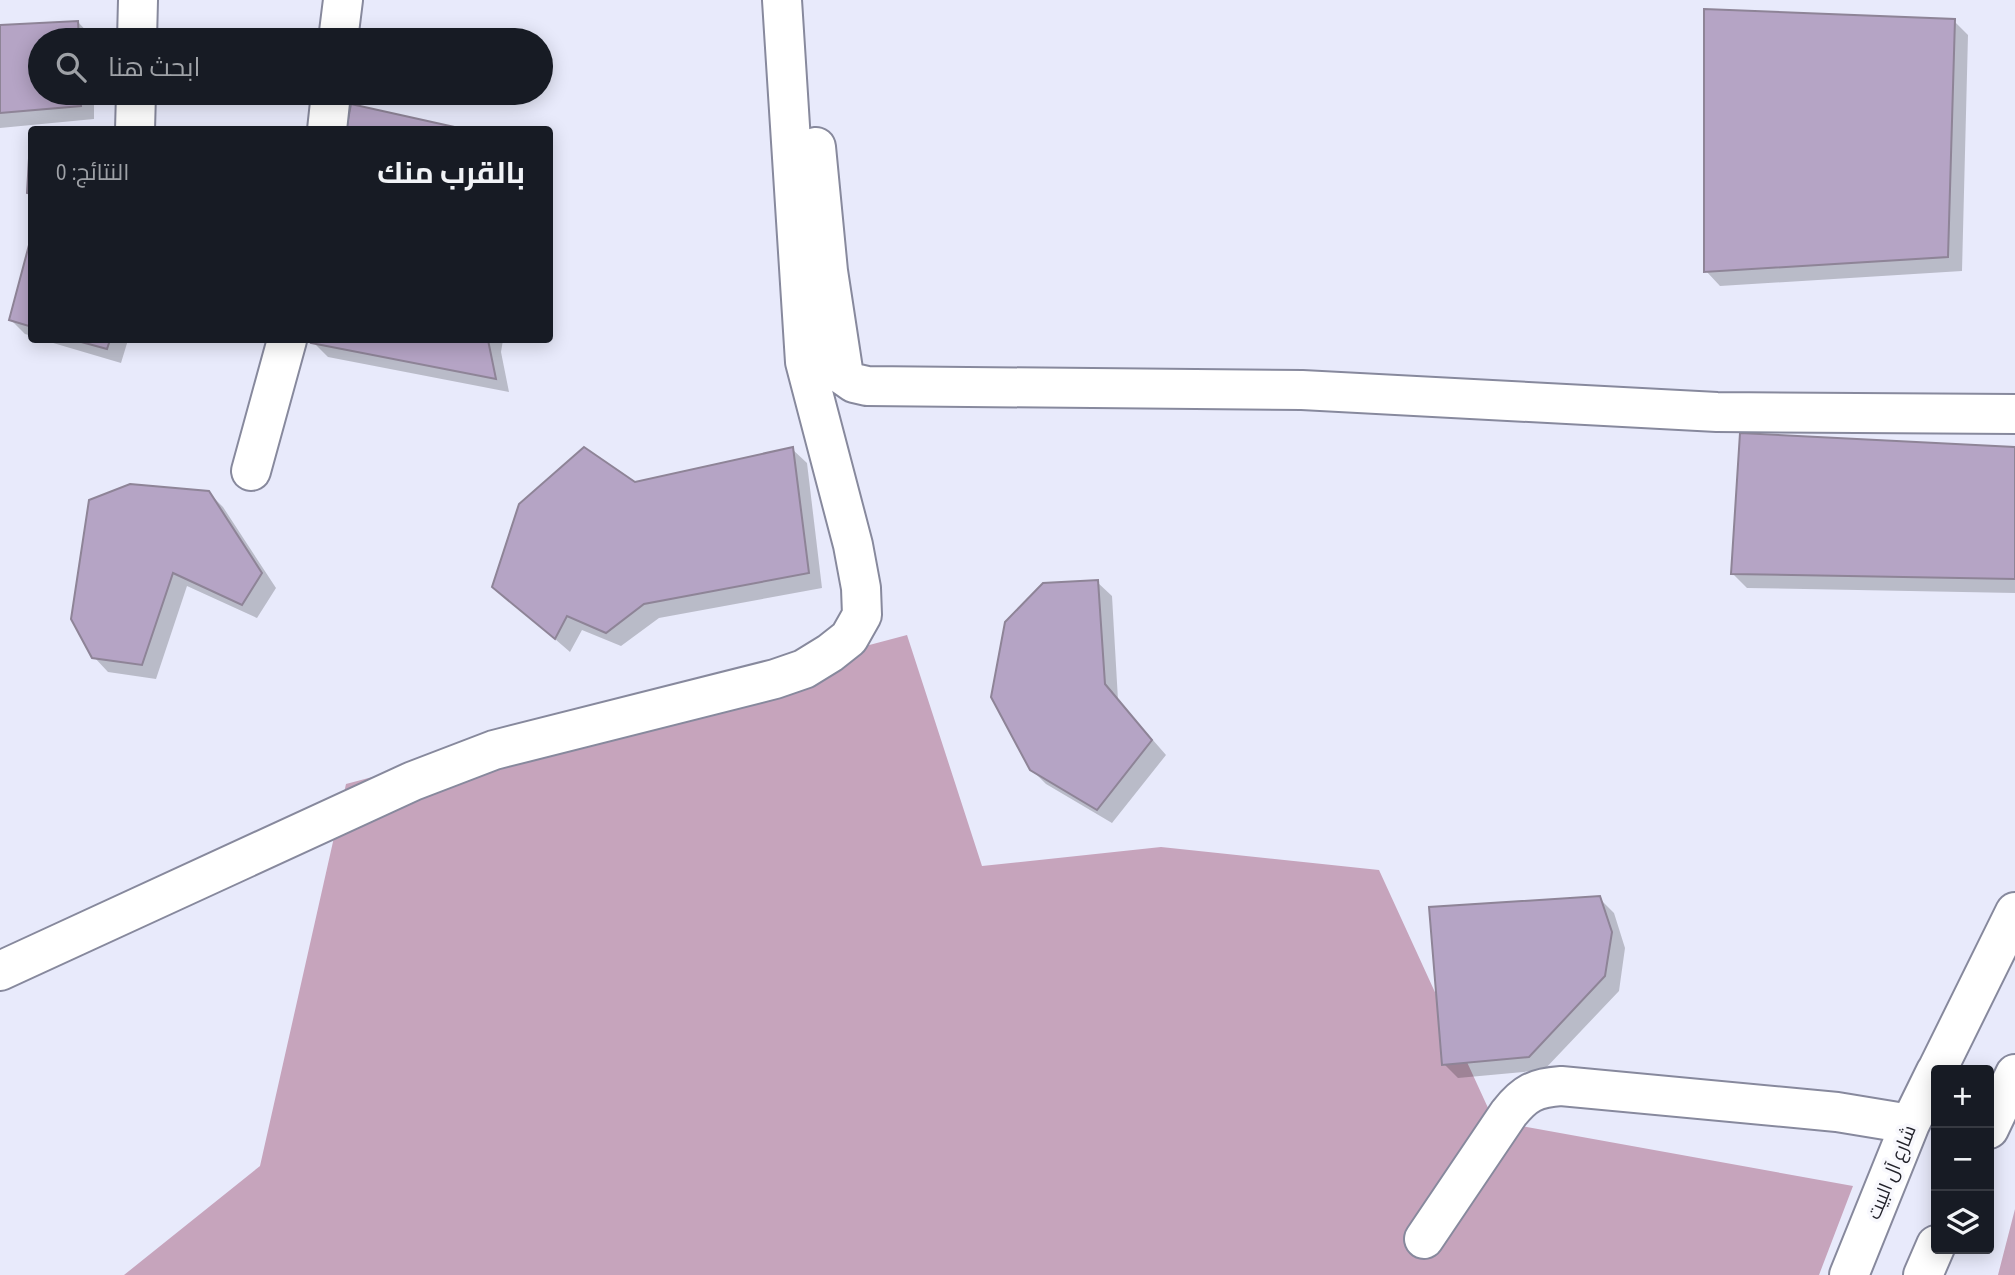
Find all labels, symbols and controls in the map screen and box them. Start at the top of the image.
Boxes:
search box [28,28,553,105]
icon: search [52,48,90,86]
text: ابحث هنا [108,50,200,83]
text: بالقرب منك [377,152,525,191]
text: النتائج: 0 [56,157,129,186]
map controls [1931,1065,1994,1254]
button: + [1931,1065,1994,1128]
street label: شارع آل البيت [1861,1121,1923,1223]
button: − [1931,1128,1994,1191]
button: layers [1931,1191,1994,1254]

